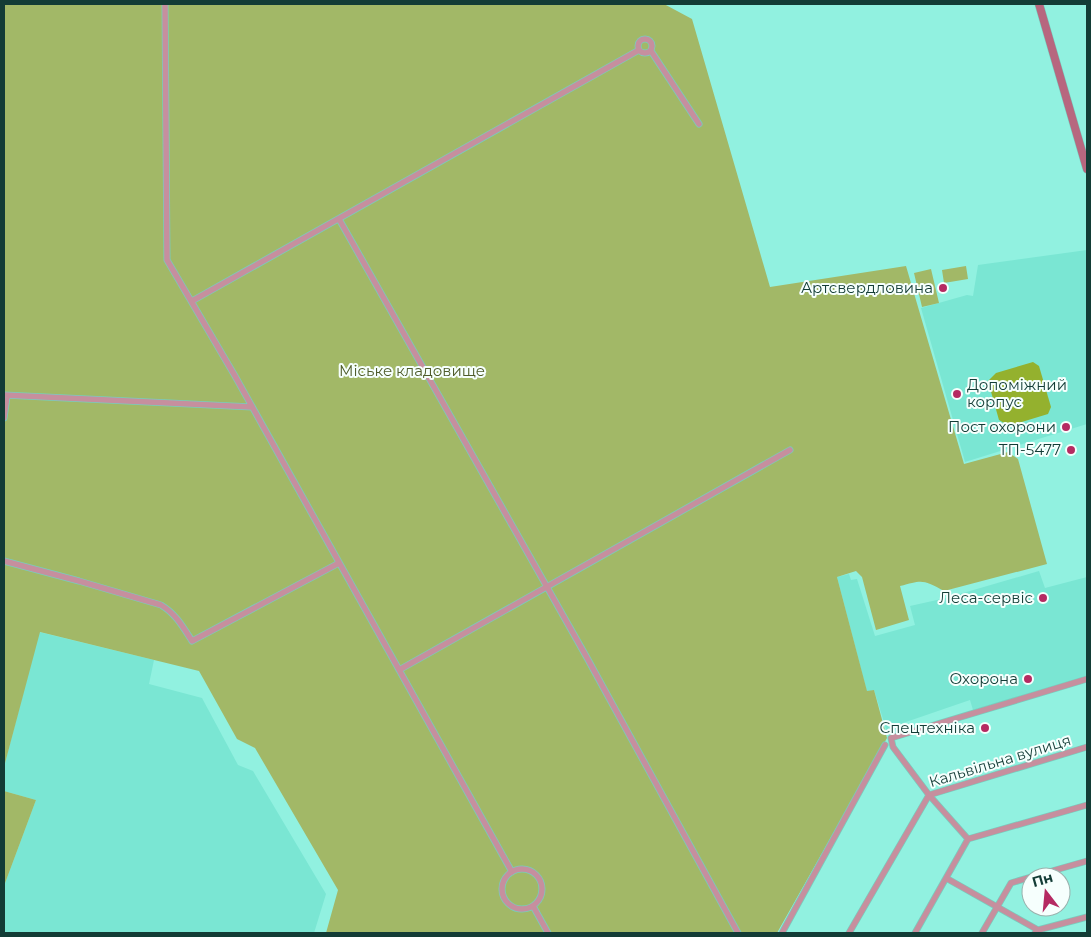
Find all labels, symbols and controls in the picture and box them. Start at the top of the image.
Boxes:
place label: Артсвердловина [801,278,933,297]
marker: Артсвердловина [937,282,949,294]
park label: Міське кладовище [339,361,485,380]
place label: Допоміжний корпус [967,375,1067,411]
marker: Допоміжний корпус [951,388,963,400]
place label: Пост охорони [948,417,1056,436]
marker: Пост охорони [1060,421,1072,433]
place label: ТП-5477 [999,440,1061,459]
marker: ТП-5477 [1065,444,1077,456]
place label: Леса-сервіс [939,588,1033,607]
marker: Леса-сервіс [1037,592,1049,604]
place label: Охорона [950,669,1018,688]
marker: Охорона [1022,673,1034,685]
place label: Спецтехніка [879,718,975,737]
marker: Спецтехніка [979,722,991,734]
street label: Кальвільна вулиця [927,730,1073,791]
north arrow [1021,867,1071,917]
text: Пн [1030,868,1055,891]

